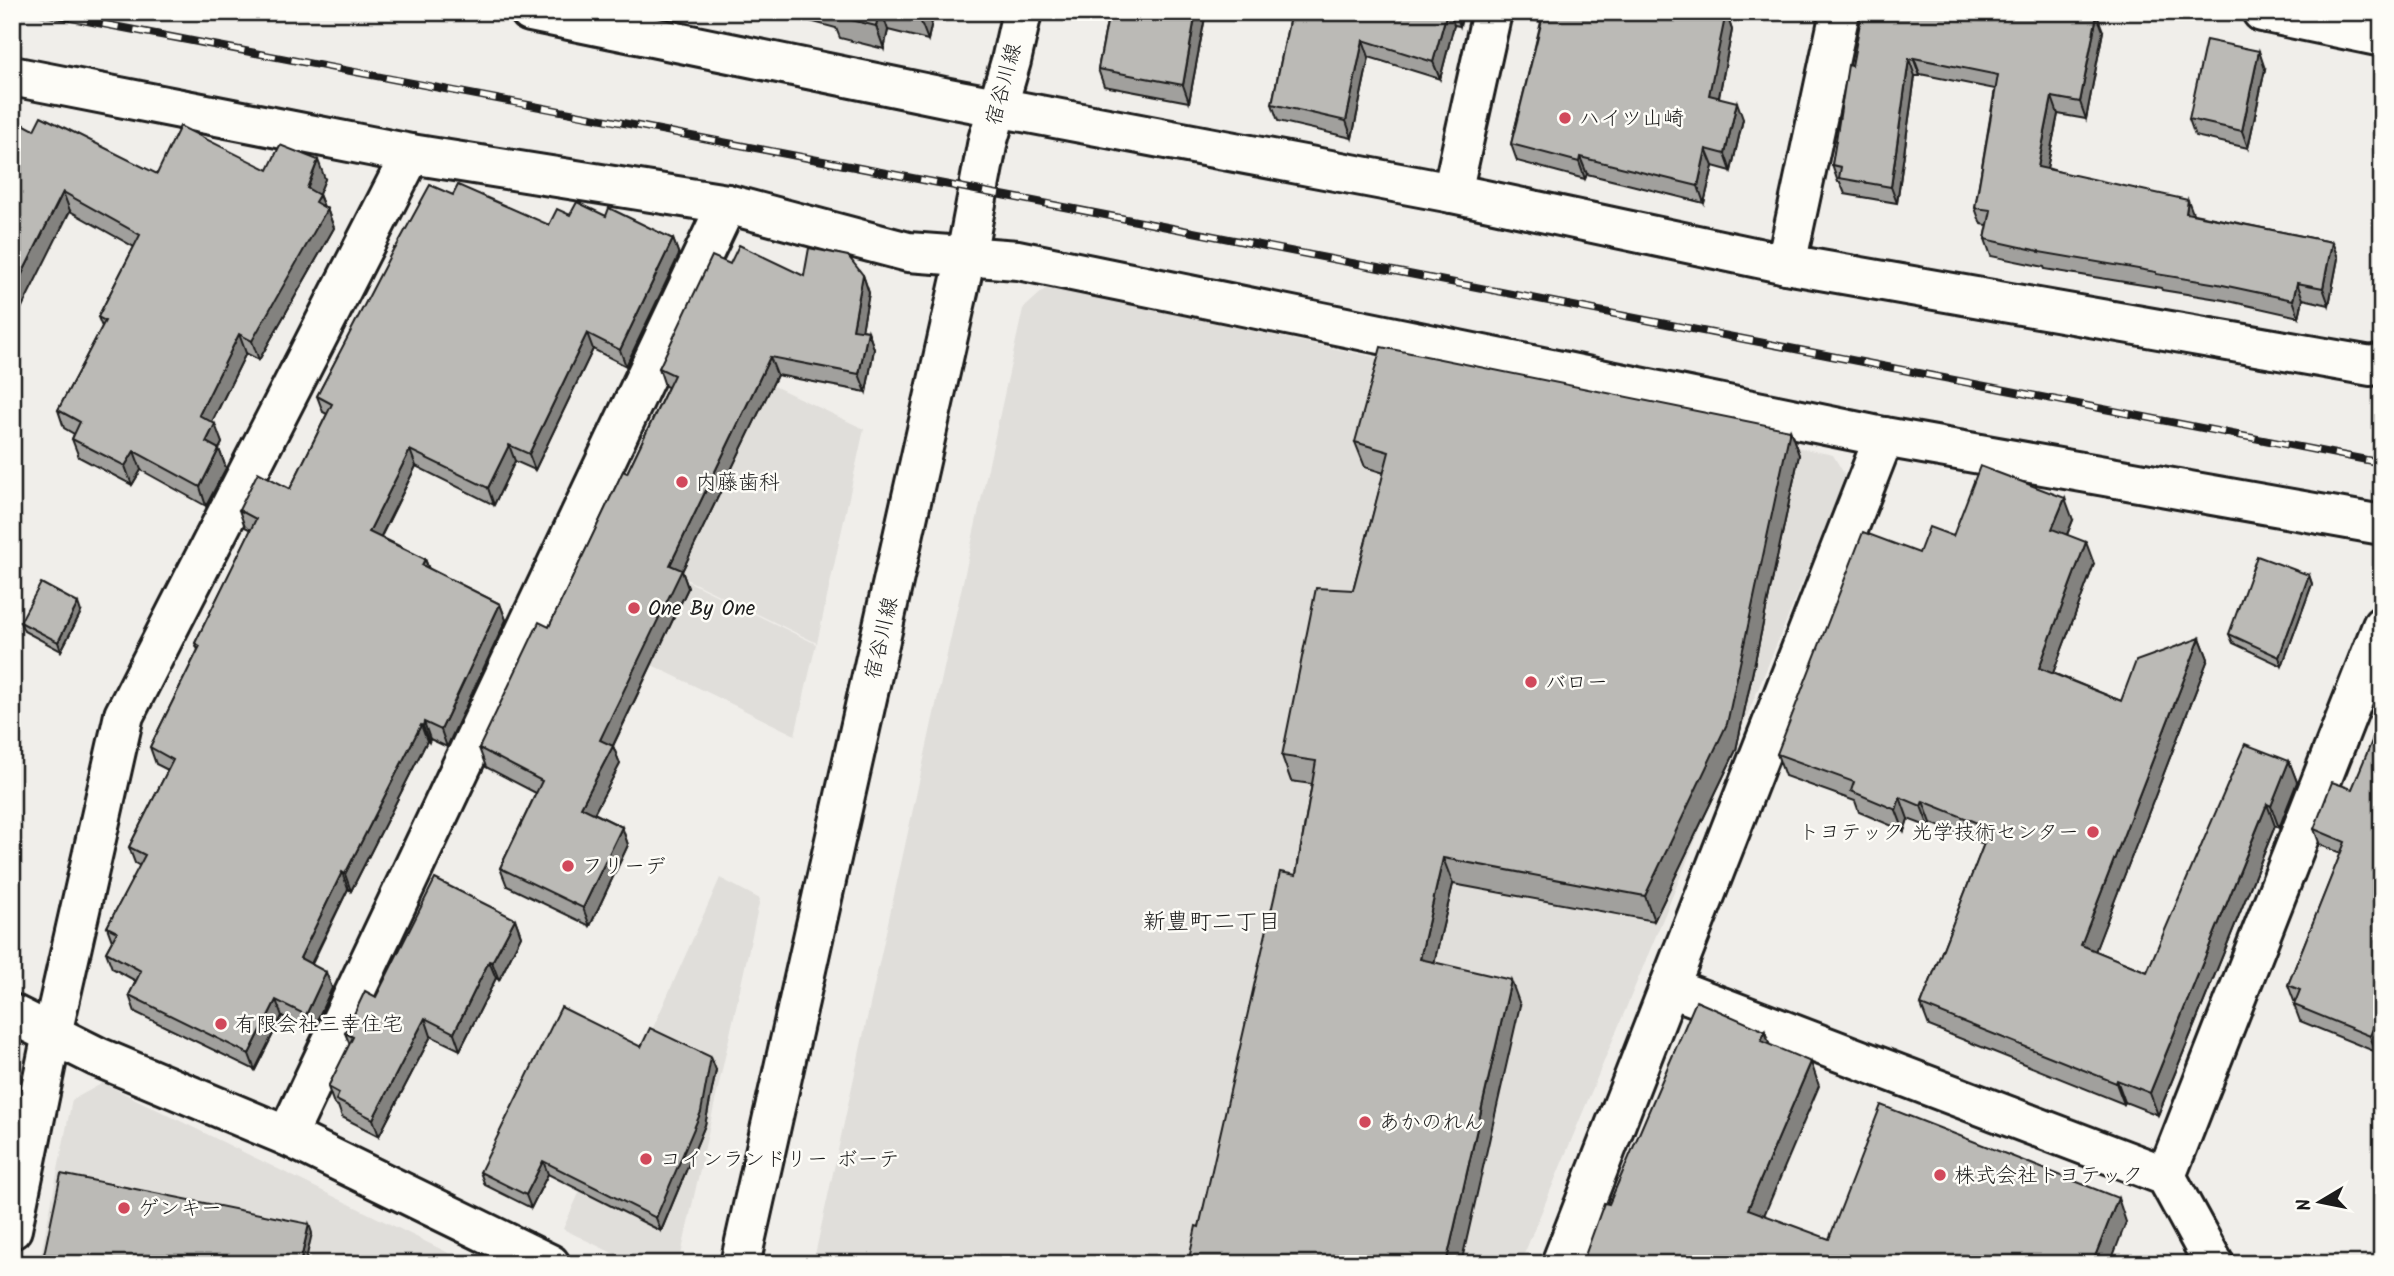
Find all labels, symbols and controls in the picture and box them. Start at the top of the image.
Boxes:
street label: 宿谷川線 [978,40,1031,129]
place label: ハイツ山崎 [1579,103,1684,136]
marker: ハイツ山崎 [1557,110,1573,126]
place label: 内藤歯科 [696,467,780,500]
marker: 内藤歯科 [674,474,690,490]
place label: One By One [648,593,756,626]
street label: 宿谷川線 [857,594,908,683]
marker: One By One [626,600,642,616]
place label: バロー [1545,667,1608,700]
marker: バロー [1523,674,1539,690]
place label: トヨテック 光学技術センター [1798,817,2079,850]
marker: トヨテック 光学技術センター [2085,824,2101,840]
place label: フリーデ [582,851,666,884]
marker: フリーデ [560,858,576,874]
district label: 新豊町二丁目 [1143,905,1281,941]
place label: 有限会社三幸住宅 [235,1009,403,1042]
marker: 有限会社三幸住宅 [213,1016,229,1032]
place label: あかのれん [1379,1107,1484,1140]
marker: あかのれん [1357,1114,1373,1130]
place label: コインランドリー ボーテ [660,1144,899,1177]
marker: コインランドリー ボーテ [638,1151,654,1167]
place label: 株式会社トヨテック [1954,1160,2143,1193]
marker: 株式会社トヨテック [1932,1167,1948,1183]
north arrow [2286,1168,2356,1238]
place label: ゲンキー [138,1193,222,1226]
text: N [2289,1196,2321,1213]
marker: ゲンキー [116,1200,132,1216]

